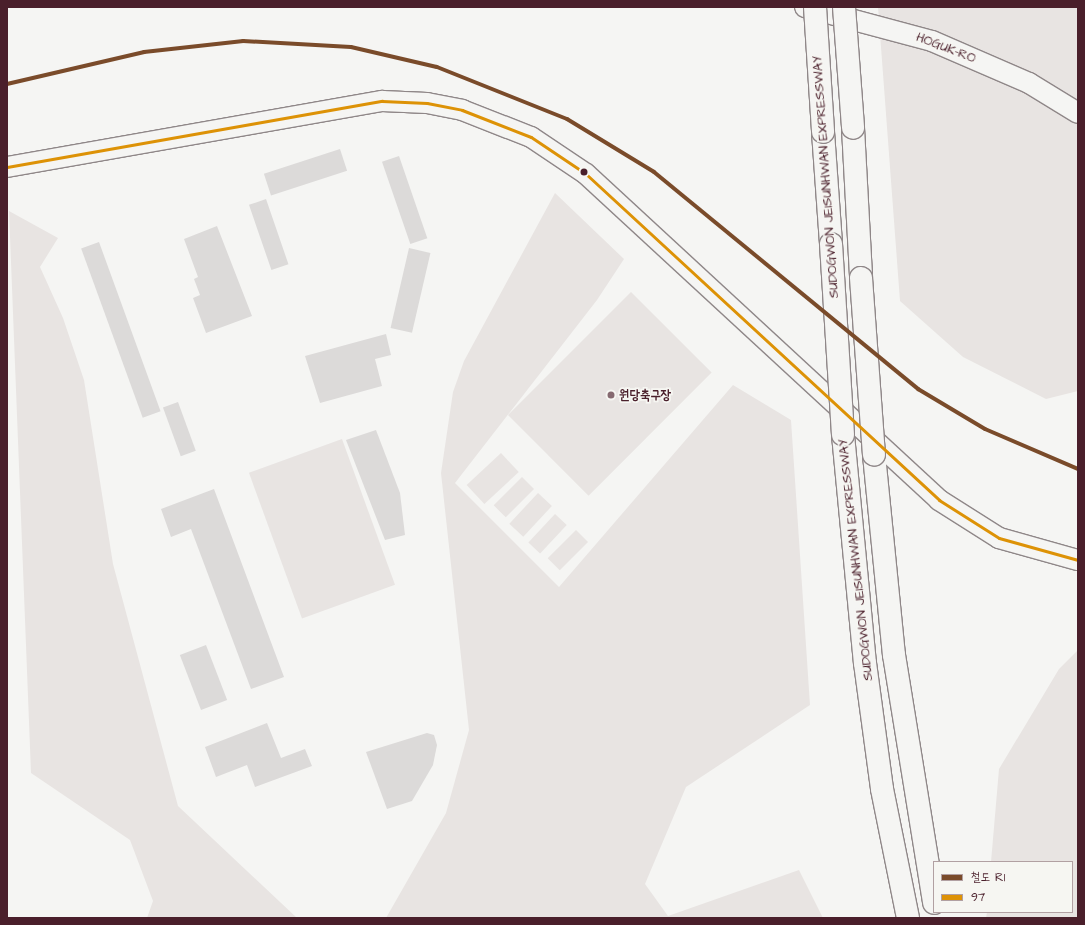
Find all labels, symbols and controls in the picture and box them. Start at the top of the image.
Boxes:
street label: HOGUK-RO [914,29,978,67]
street label: SUDOGWON JE1SUNHWAN EXPRESSWAY [810,55,842,299]
unlabelled marker [579,167,589,177]
place label: 원당축구장 [619,387,671,403]
marker: 원당축구장 [606,390,616,400]
street label: SUDOGWON JE1SUNHWAN EXPRESSWAY [836,438,876,682]
legend [933,861,1073,913]
text: 철도 R1 [971,869,1005,886]
text: 97 [971,889,985,906]

